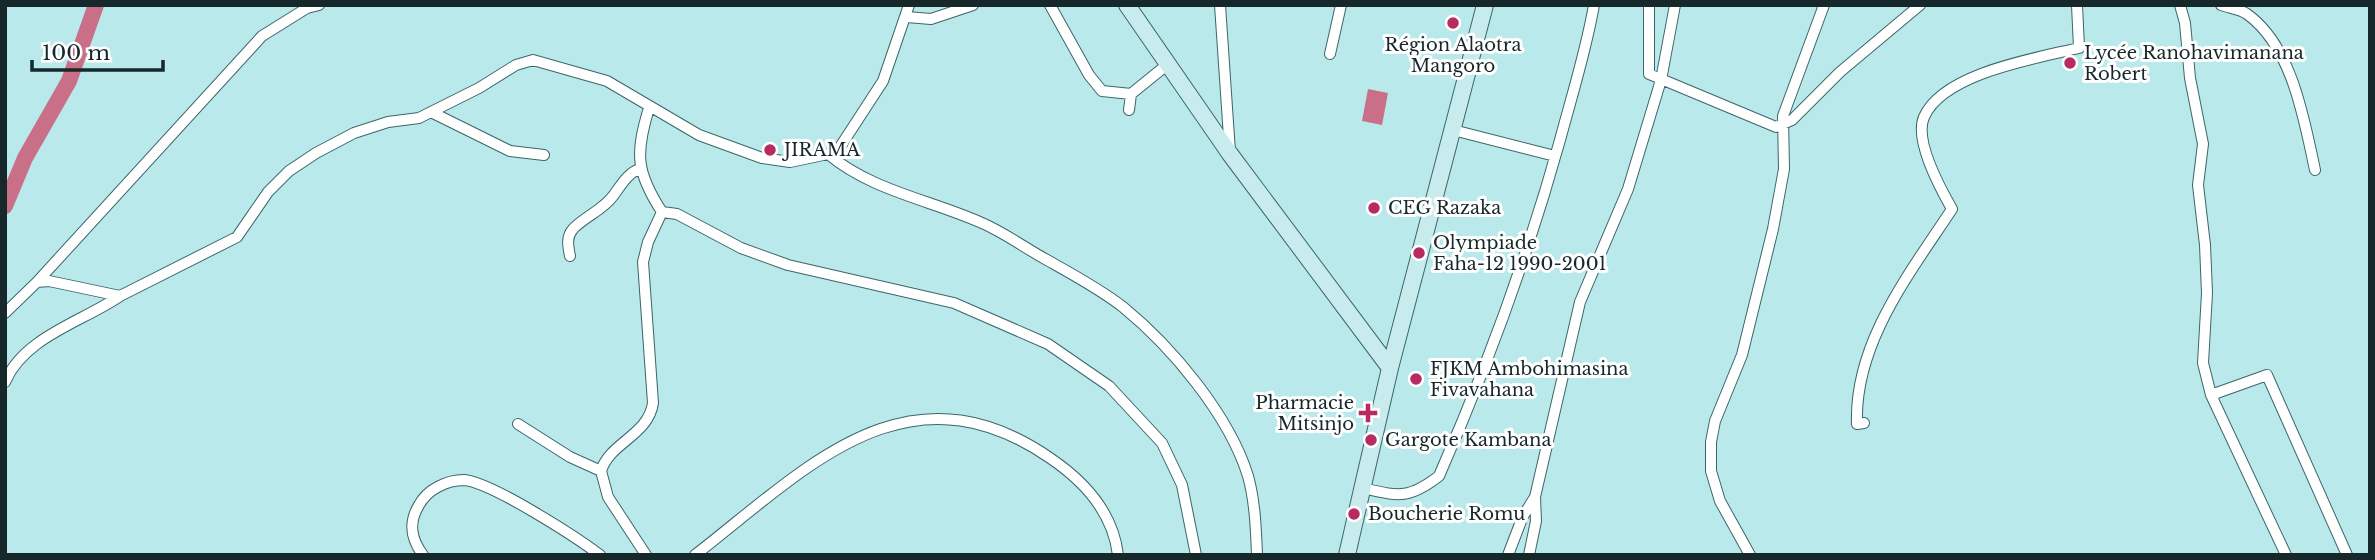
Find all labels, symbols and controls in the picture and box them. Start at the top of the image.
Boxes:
marker: Région Alaotra Mangoro [1445,15,1461,31]
scale bar [32,28,163,72]
place label: Région Alaotra Mangoro [1385,34,1521,77]
text: 100 m [42,40,110,66]
place label: Lycée Ranohavimanana Robert [2084,42,2304,85]
marker: Lycée Ranohavimanana Robert [2062,55,2078,71]
place label: JIRAMA [782,139,861,161]
marker: JIRAMA [762,142,778,158]
place label: CEG Razaka [1388,197,1501,219]
marker: CEG Razaka [1366,200,1382,216]
place label: Olympiade Faha-12 1990-2001 [1433,232,1607,275]
marker: Olympiade Faha-12 1990-2001 [1411,245,1427,261]
place label: FJKM Ambohimasina Fivavahana [1430,358,1629,401]
marker: FJKM Ambohimasina Fivavahana [1408,371,1424,387]
place label: Pharmacie Mitsinjo [1255,392,1354,435]
marker: Pharmacie Mitsinjo [1360,405,1376,421]
place label: Gargote Kambana [1385,429,1551,451]
marker: Gargote Kambana [1363,432,1379,448]
place label: Boucherie Romu [1368,503,1525,525]
marker: Boucherie Romu [1346,506,1362,522]

